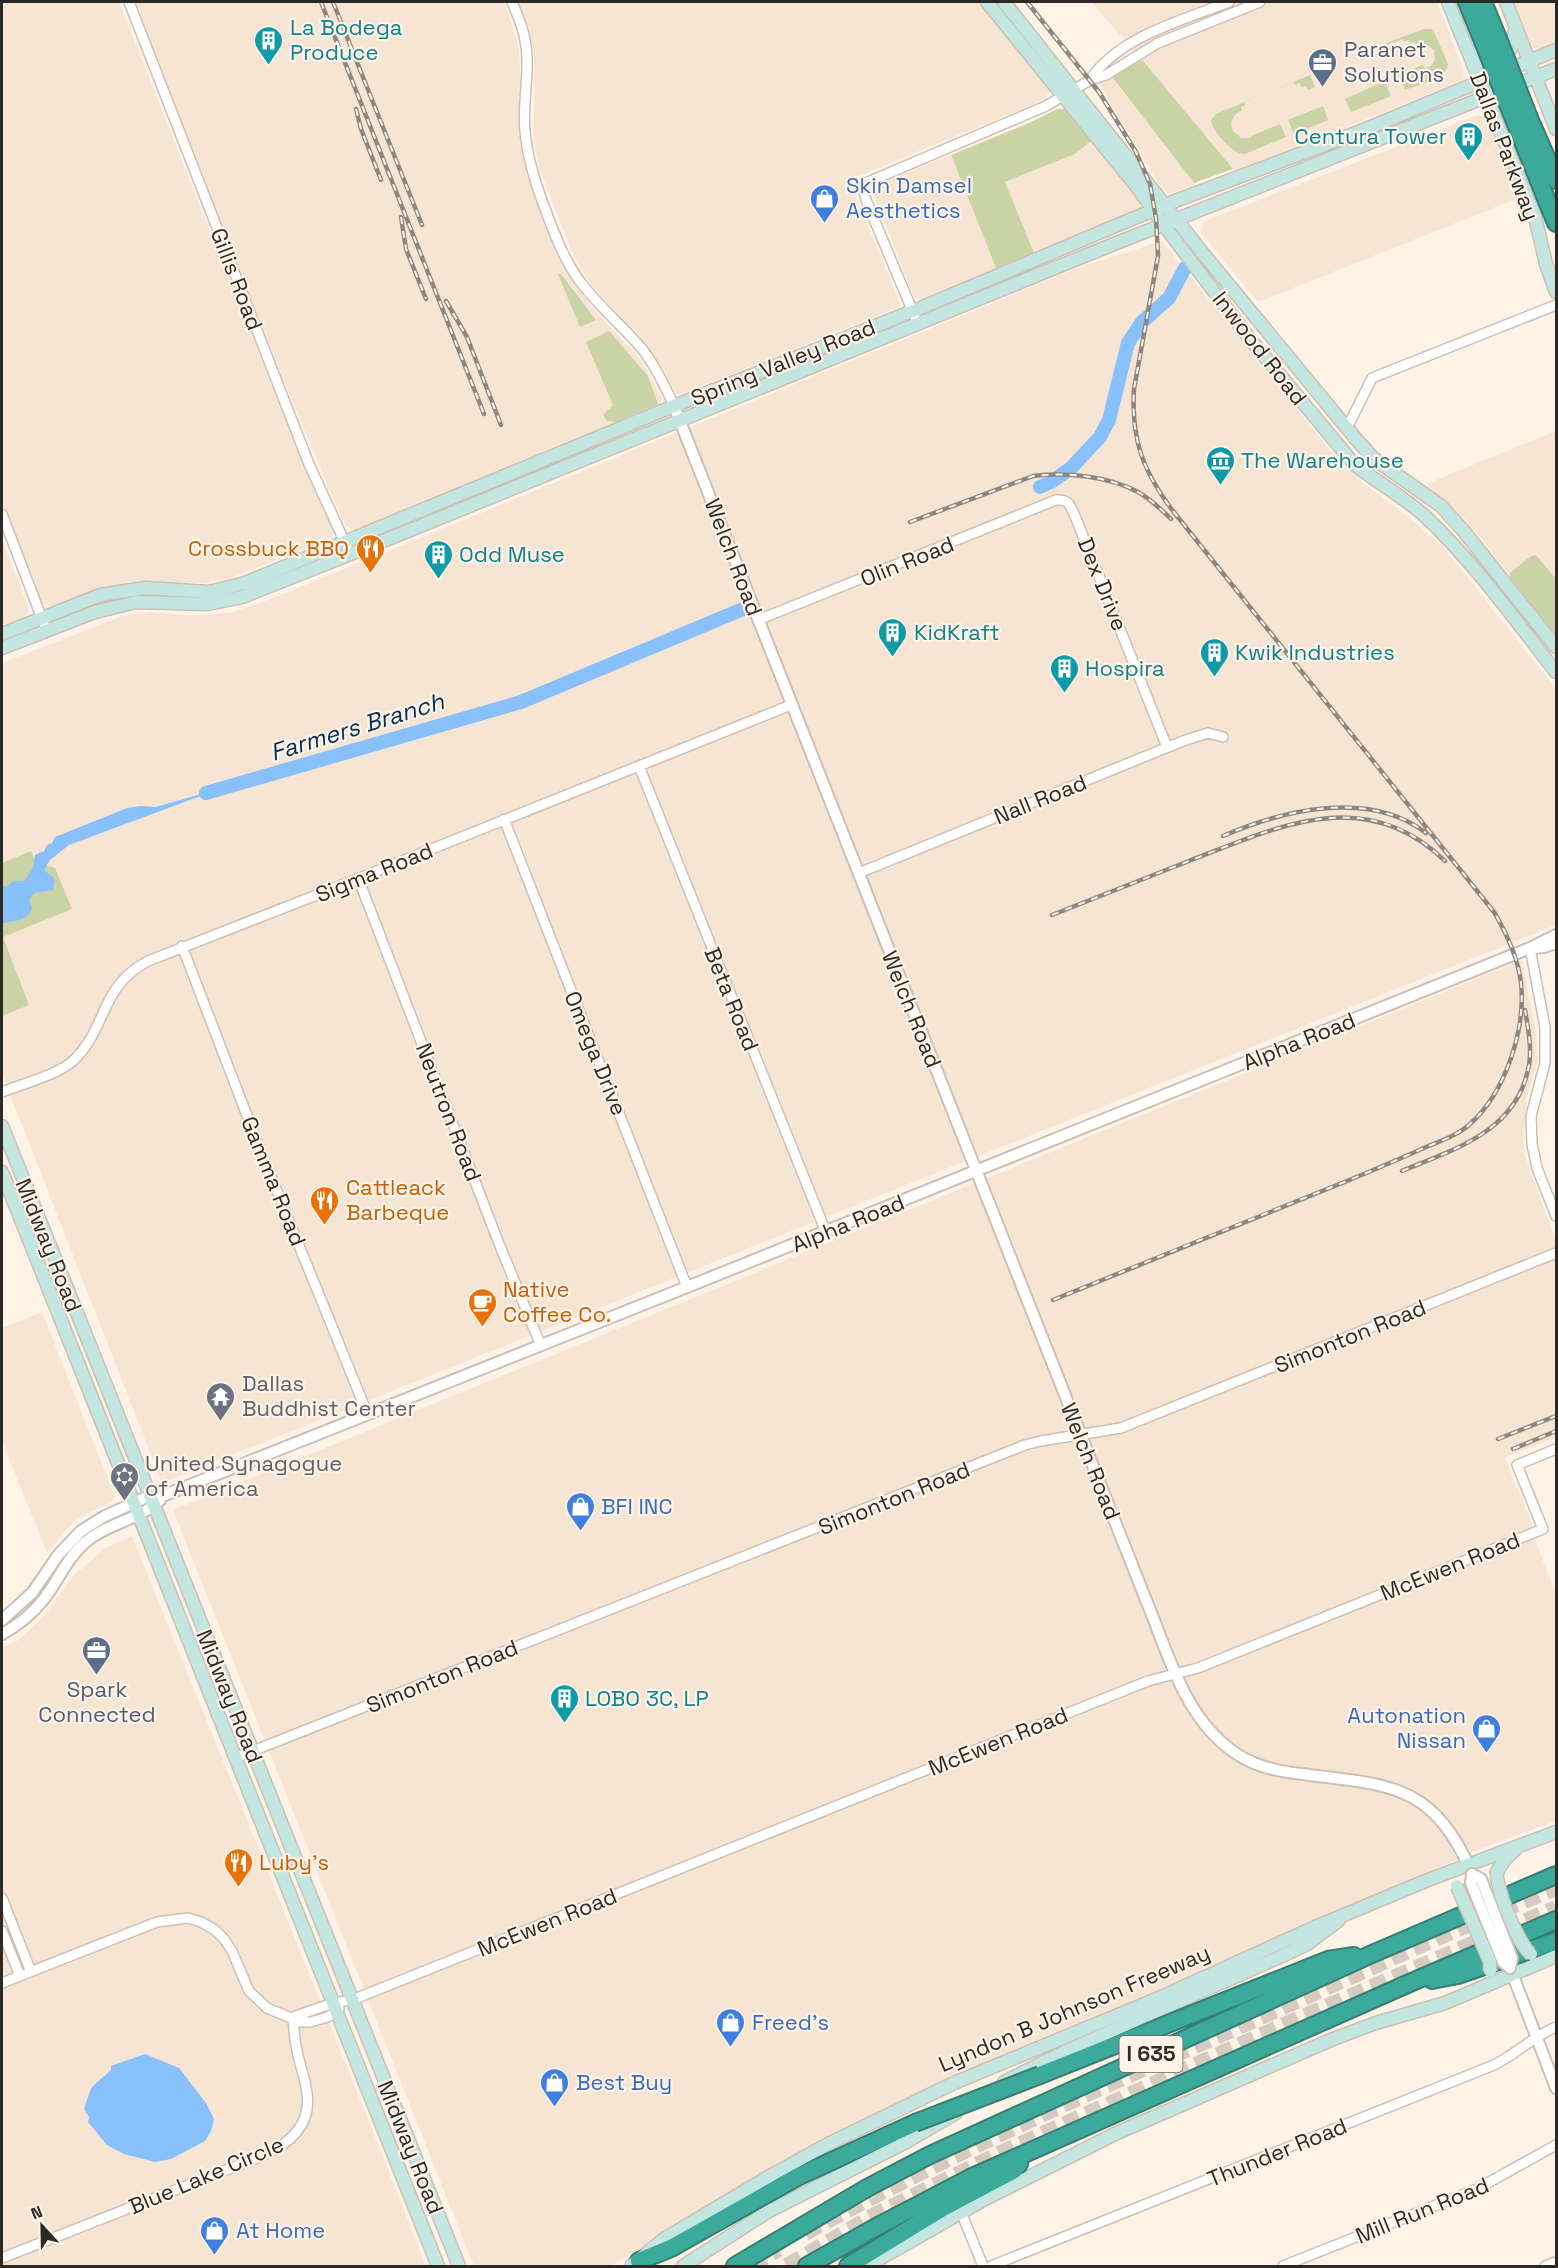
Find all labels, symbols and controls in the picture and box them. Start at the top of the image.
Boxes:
place label: La Bodega Produce [290,13,403,66]
building icon: La Bodega Produce [253,24,285,66]
place label: Paranet Solutions [1344,35,1444,88]
office icon: Paranet Solutions [1307,46,1339,88]
street label: Dallas Parkway [1464,68,1546,224]
building icon: Centura Tower [1452,120,1484,162]
place label: Centura Tower [1295,122,1447,150]
place label: Skin Damsel Aesthetics [846,171,972,224]
shop icon: Skin Damsel Aesthetics [809,182,841,224]
street label: Gillis Road [205,224,269,334]
street label: Inwood Road [1207,285,1313,411]
street label: Spring Valley Road [687,312,879,412]
museum icon: The Warehouse [1204,444,1236,486]
place label: The Warehouse [1241,446,1404,474]
street label: Welch Road [699,494,769,620]
street label: Olin Road [856,530,958,592]
restaurant icon: Crossbuck BBQ [354,532,386,574]
street label: Dex Drive [1072,533,1134,635]
place label: Crossbuck BBQ [188,534,349,562]
building icon: Odd Muse [422,538,454,580]
place label: Odd Muse [459,540,565,568]
building icon: KidKraft [877,616,909,658]
place label: KidKraft [914,618,1000,646]
building icon: Kwik Industries [1198,636,1230,678]
place label: Kwik Industries [1235,638,1395,666]
building icon: Hospira [1048,652,1080,694]
place label: Hospira [1085,654,1165,682]
water label: Farmers Branch [266,685,449,768]
street label: Nall Road [989,768,1091,830]
street label: Sigma Road [311,836,437,908]
street label: Beta Road [699,943,765,1055]
street label: Welch Road [876,946,948,1072]
street label: Omega Drive [558,987,634,1119]
street label: Alpha Road [1238,1006,1360,1076]
street label: Neutron Road [410,1039,488,1185]
street label: Gamma Road [235,1112,313,1250]
place label: Cattleack Barbeque [346,1173,449,1226]
street label: Midway Road [10,1174,88,1316]
restaurant icon: Cattleack Barbeque [309,1184,341,1226]
street label: Alpha Road [787,1188,909,1258]
place label: Native Coffee Co. [503,1275,611,1328]
cafe icon: Native Coffee Co. [466,1286,498,1328]
street label: Simonton Road [1270,1293,1430,1379]
place label: Dallas Buddhist Center [242,1369,416,1422]
temple icon: Dallas Buddhist Center [205,1380,237,1422]
street label: Welch Road [1055,1398,1127,1524]
place label: United Synagogue of America [145,1449,342,1502]
street label: Simonton Road [814,1455,974,1541]
synagogue icon: United Synagogue of America [108,1460,140,1502]
shop icon: BFI INC [564,1490,596,1532]
place label: BFI INC [601,1492,673,1520]
street label: McEwen Road [1376,1525,1524,1607]
street label: Midway Road [191,1625,269,1767]
street label: Simonton Road [362,1633,522,1719]
office icon: Spark Connected [81,1634,113,1676]
place label: Spark Connected [38,1675,156,1728]
building icon: LOBO 3C, LP [548,1682,580,1724]
place label: LOBO 3C, LP [585,1684,709,1712]
street label: McEwen Road [924,1700,1072,1782]
place label: Autonation Nissan [1347,1701,1466,1754]
shop icon: Autonation Nissan [1471,1712,1503,1754]
restaurant icon: Luby's [222,1846,254,1888]
place label: Luby's [259,1848,329,1876]
street label: McEwen Road [473,1881,621,1963]
street label: Lyndon B Johnson Freeway [934,1938,1214,2078]
shop icon: Freed's [715,2006,747,2048]
place label: Freed's [752,2008,829,2036]
road number: I 635 [1120,2036,1182,2072]
shop icon: Best Buy [539,2066,571,2108]
place label: Best Buy [576,2068,672,2096]
street label: Midway Road [372,2076,450,2218]
street label: Thunder Road [1203,2111,1351,2193]
street label: Blue Lake Circle [124,2130,288,2220]
street label: Mill Run Road [1351,2171,1493,2249]
north arrow [12,2196,72,2256]
text: N [28,2201,45,2224]
shop icon: At Home [199,2214,231,2256]
place label: At Home [236,2216,325,2244]

